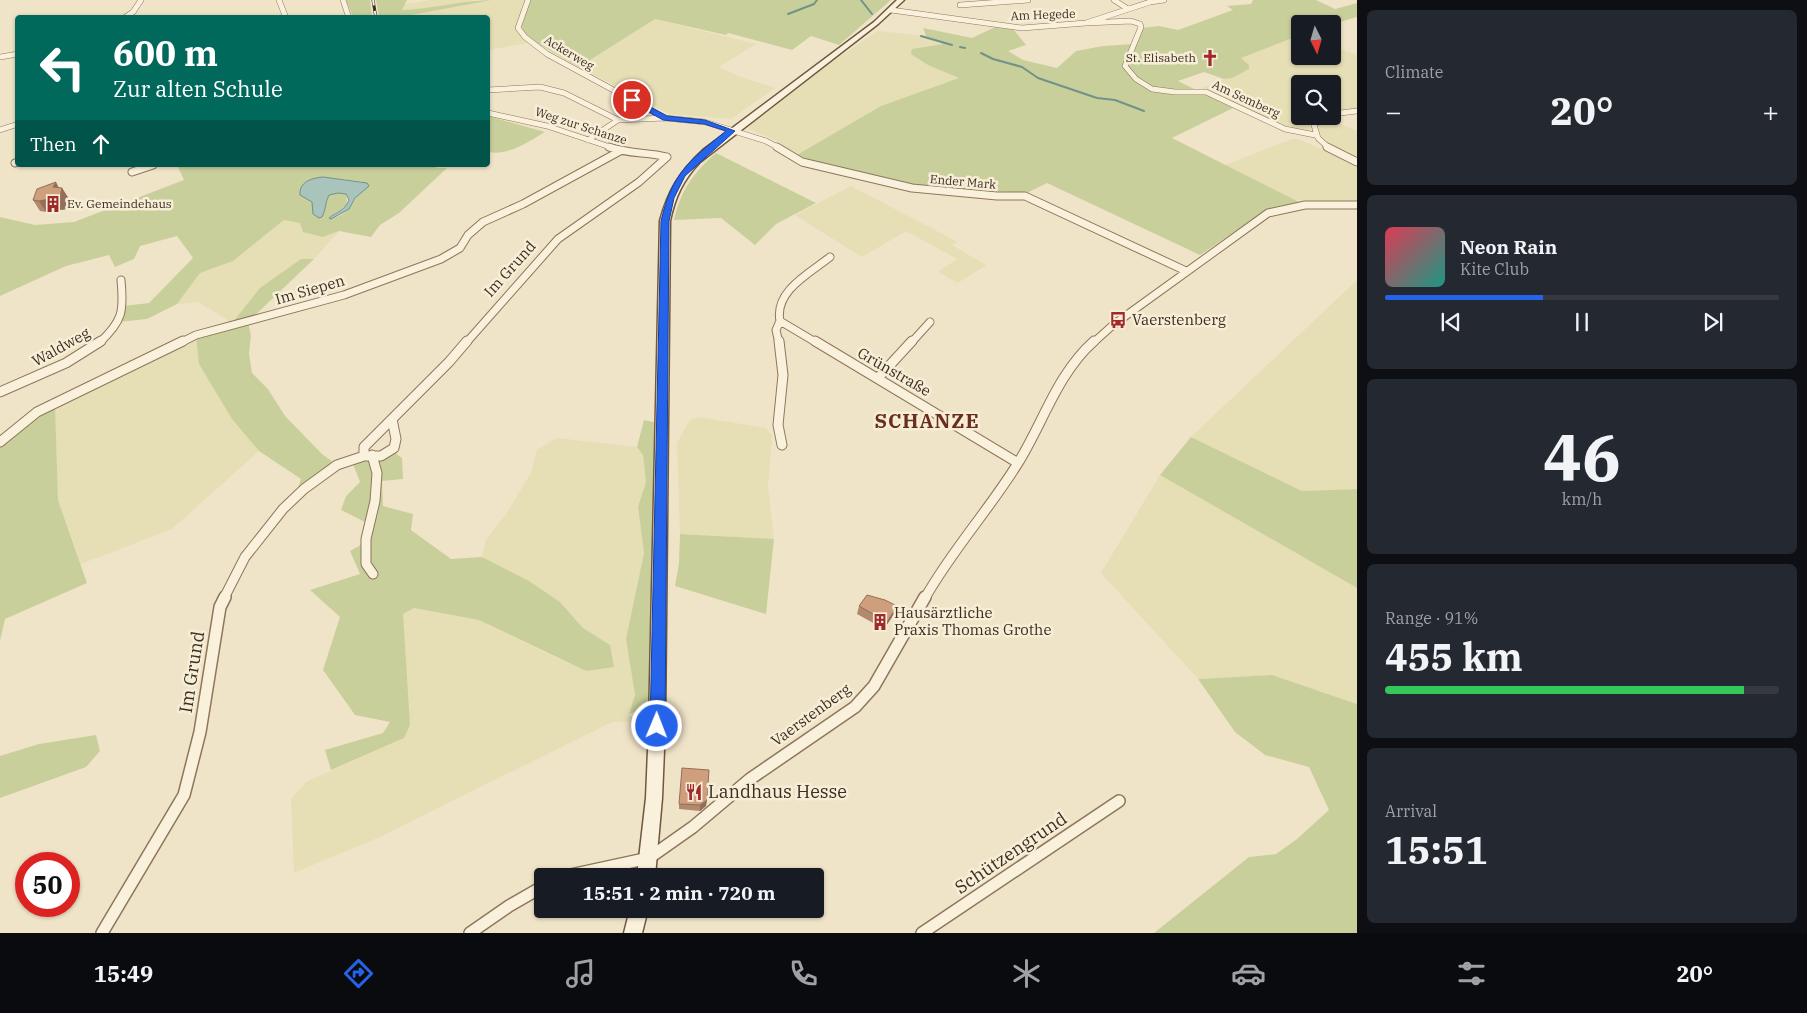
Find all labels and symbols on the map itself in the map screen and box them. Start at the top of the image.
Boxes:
street label: Am Hegede [1010,6,1076,23]
north arrow [1291,15,1341,65]
street label: Ackerweg [542,32,597,74]
church icon: St. Elisabeth [1200,48,1220,68]
place label: St. Elisabeth [1126,50,1197,65]
street label: Am Semberg [1210,76,1283,121]
pin [611,79,653,121]
street label: Weg zur Schanze [533,104,629,147]
street label: Ender Mark [929,171,997,192]
building icon: Ev. Gemeindehaus [43,194,63,214]
place label: Ev. Gemeindehaus [67,196,172,211]
street label: Im Grund [480,237,540,301]
street label: Im Siepen [273,270,347,309]
bus stop icon: Vaerstenberg [1108,310,1128,330]
place label: Vaerstenberg [1132,310,1226,329]
street label: Waldweg [29,323,93,370]
street label: Grünstraße [854,343,934,400]
district label: SCHANZE [874,407,980,434]
place label: Hausärztliche Praxis Thomas Grothe [894,603,1052,639]
building icon: Hausärztliche Praxis Thomas Grothe [870,612,890,632]
street label: Im Grund [174,629,209,714]
street label: Vaerstenberg [767,679,854,750]
position arrow [630,699,682,751]
place label: Landhaus Hesse [708,780,847,803]
restaurant icon: Landhaus Hesse [684,782,704,802]
street label: Schützengrund [950,807,1071,899]
speed limit sign: 50 [15,852,80,917]

